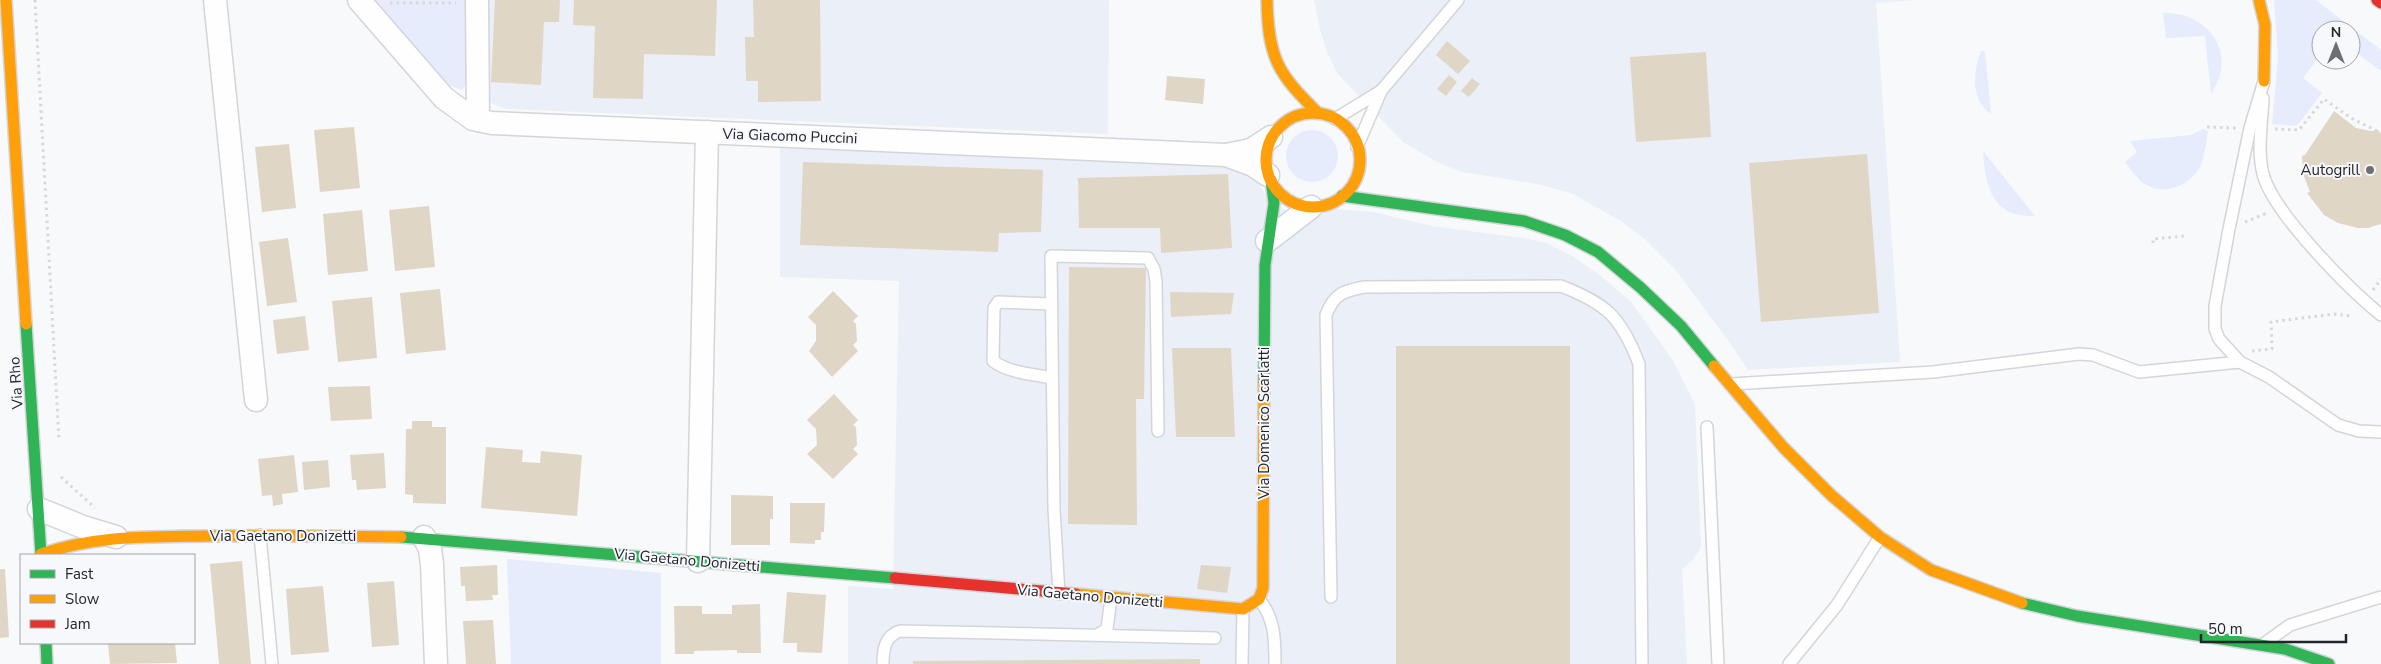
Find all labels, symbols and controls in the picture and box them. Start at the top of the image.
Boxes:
north arrow [2311,20,2361,70]
text: N [2331,23,2341,42]
street label: Via Giacomo Puccini [721,124,858,148]
place label: Autogrill [2301,160,2361,180]
marker: Autogrill [2364,164,2376,176]
street label: Via Domenico Scarlatti [1254,347,1274,500]
street label: Via Rho [4,356,28,411]
street label: Via Gaetano Donizetti [209,526,356,546]
street label: Via Gaetano Donizetti [612,544,761,576]
legend [20,554,195,644]
text: Fast [65,564,94,584]
street label: Via Gaetano Donizetti [1015,580,1164,612]
text: Slow [65,589,100,609]
scale bar [2201,612,2346,644]
text: Jam [64,614,91,634]
text: 50 m [2208,619,2243,639]

